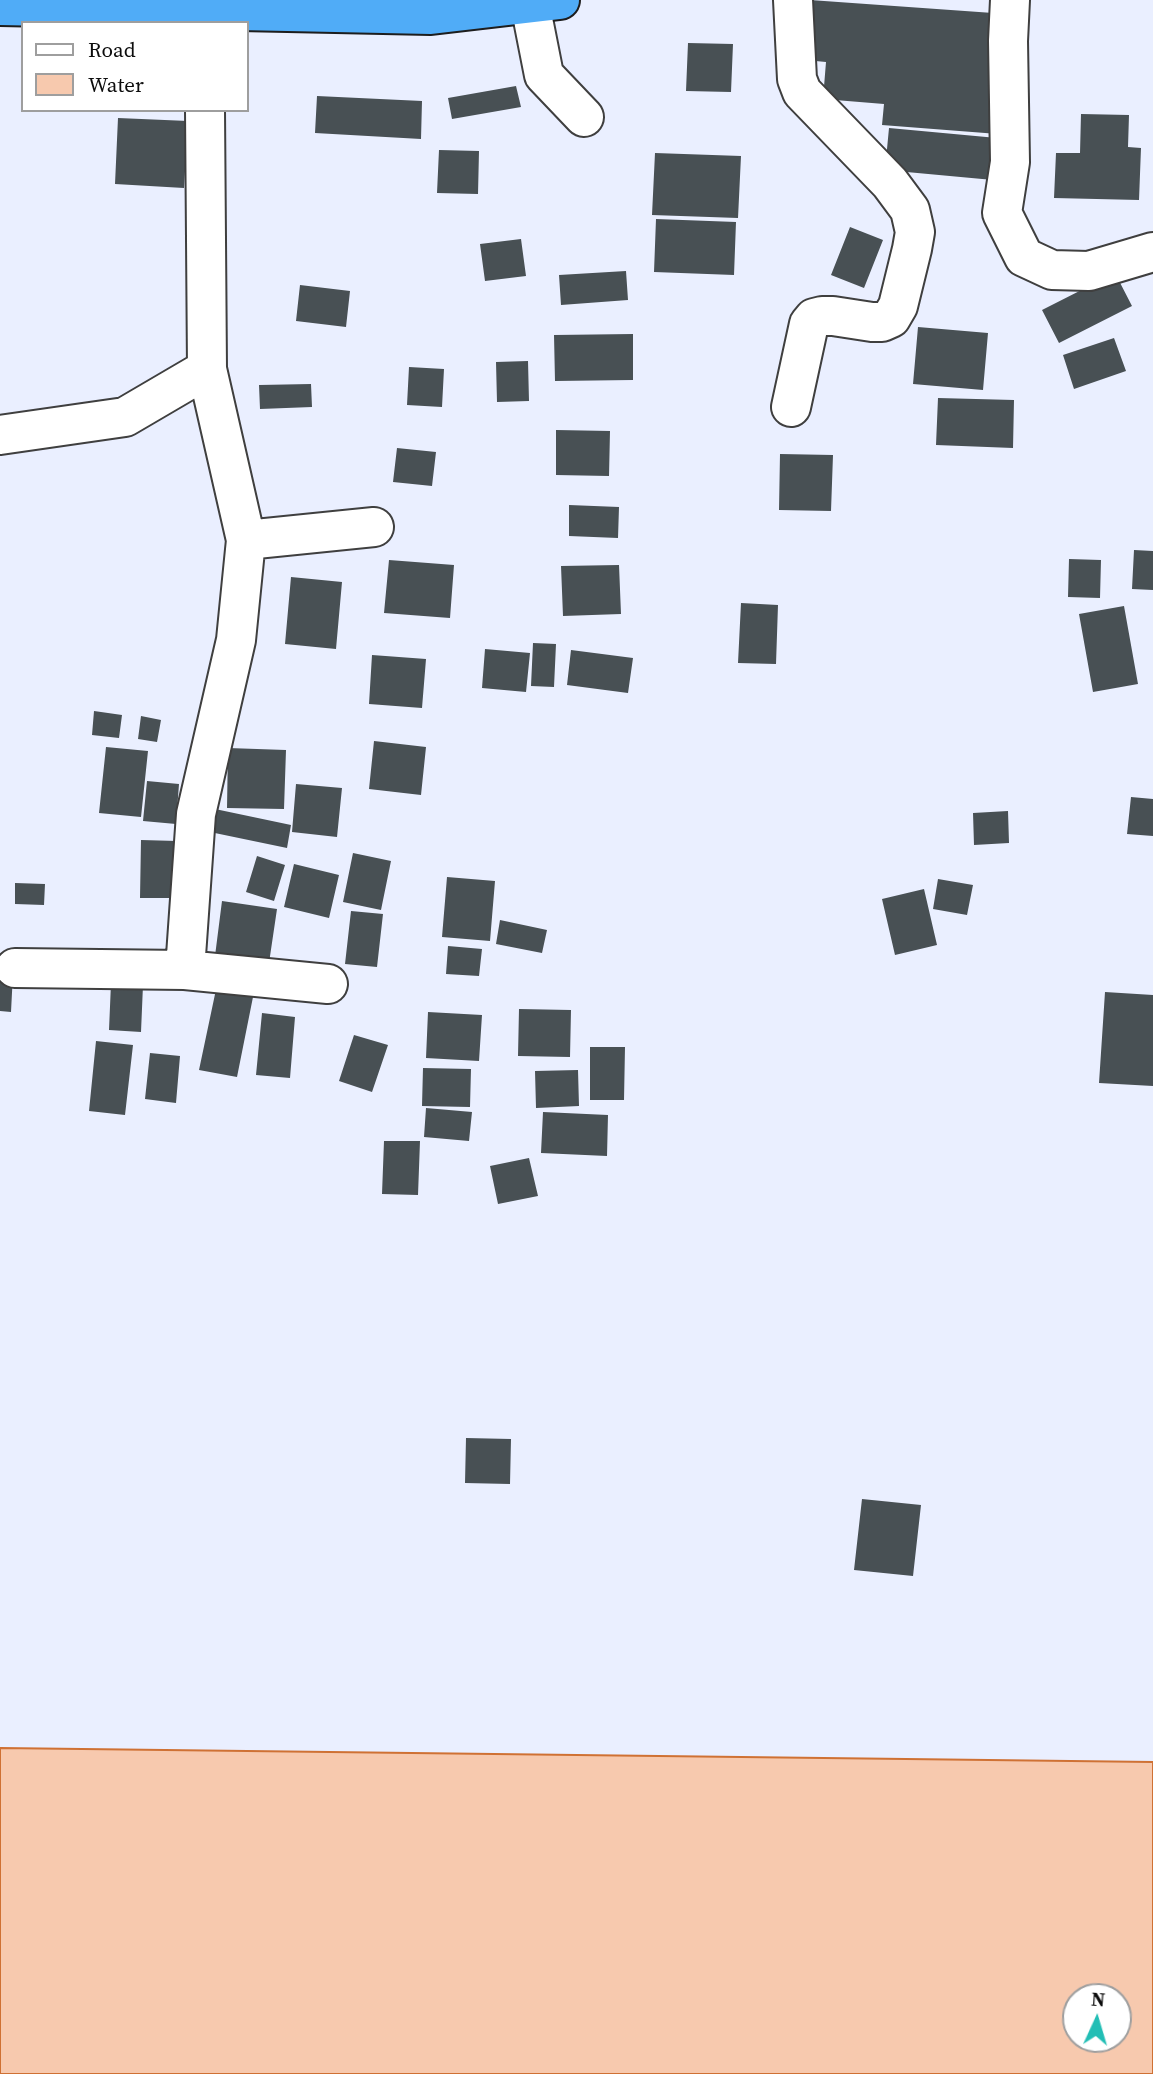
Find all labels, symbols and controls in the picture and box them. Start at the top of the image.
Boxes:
legend [21,21,248,112]
text: Road [88,35,136,64]
text: Water [88,70,144,99]
north arrow [1062,1983,1132,2053]
text: N [1091,1986,1106,2012]

